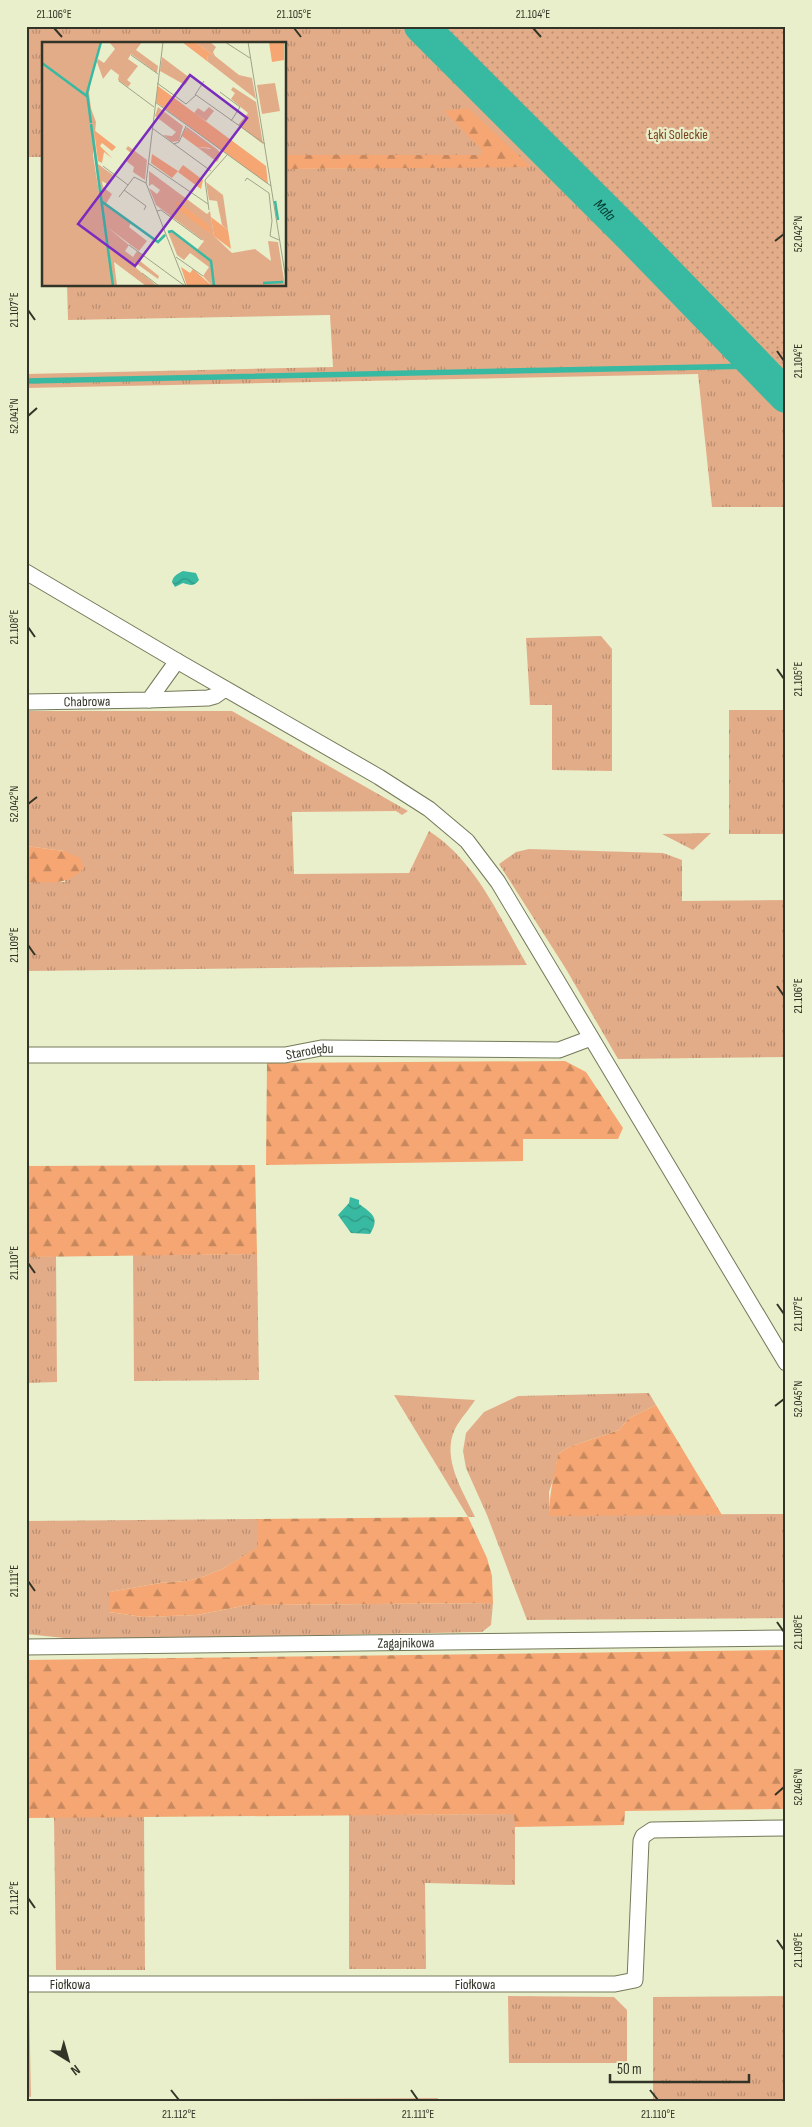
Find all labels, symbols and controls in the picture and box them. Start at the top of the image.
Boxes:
text: 21.106°E [36,7,72,22]
text: 21.105°E [277,7,311,22]
text: 21.104°E [516,7,550,22]
inset map [42,42,286,286]
park label: Łąki Soleckie [647,126,708,143]
water label: Mała [589,195,620,225]
text: 52.042°N [791,216,806,252]
text: 21.107°E [7,292,22,328]
text: 21.104°E [791,344,806,378]
text: 52.041°N [7,398,22,434]
text: 21.108°E [7,609,22,645]
text: 21.105°E [791,662,806,696]
street label: Chabrowa [64,693,110,710]
text: 52.042°N [7,786,22,822]
text: 21.109°E [7,927,22,963]
text: 21.106°E [791,978,806,1014]
street label: Starodębu [284,1040,334,1064]
text: 21.110°E [7,1246,22,1280]
text: 21.107°E [791,1296,806,1332]
text: 52.045°N [791,1381,806,1417]
text: 21.111°E [7,1565,22,1597]
text: 21.108°E [791,1614,806,1650]
street label: Zagajnikowa [377,1634,435,1652]
text: 52.046°N [791,1769,806,1805]
text: 21.112°E [7,1881,22,1915]
text: 21.109°E [791,1932,806,1968]
street label: Fiołkowa [50,1976,90,1993]
street label: Fiołkowa [455,1976,495,1993]
north arrow [42,2034,92,2084]
scale bar [610,2052,748,2084]
text: 50 m [617,2060,642,2079]
text: N [67,2061,84,2079]
text: 21.112°E [162,2107,196,2122]
text: 21.111°E [402,2107,434,2122]
text: 21.110°E [641,2107,675,2122]

